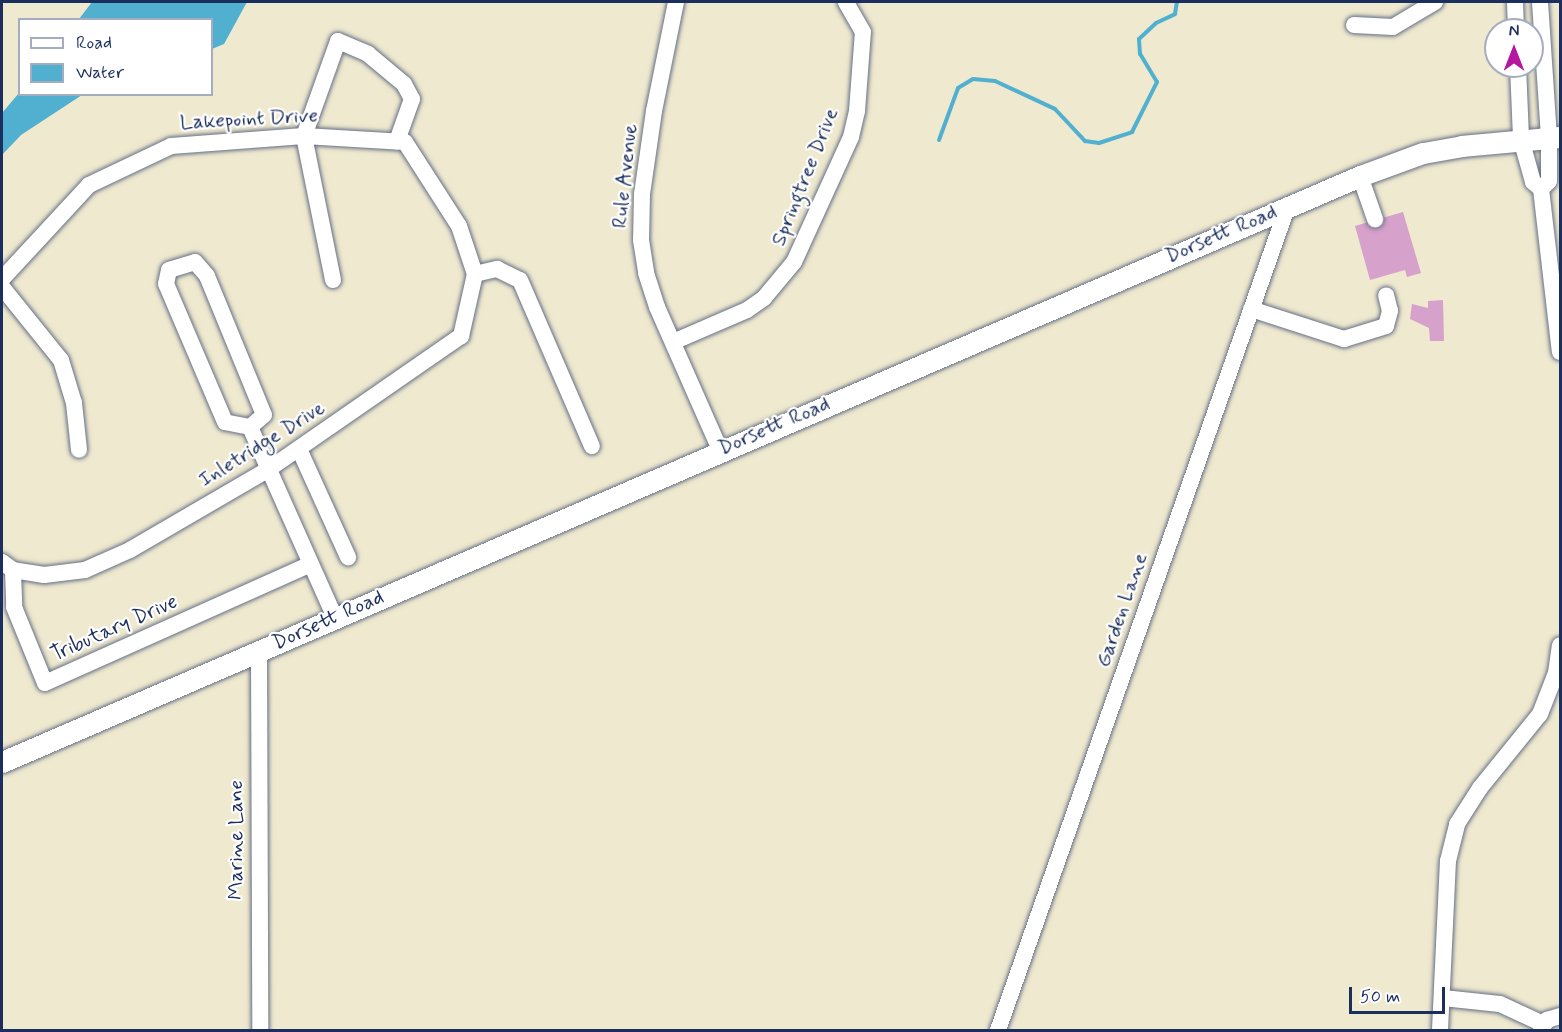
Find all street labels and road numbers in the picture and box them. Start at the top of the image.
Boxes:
street label: Lakepoint Drive [180,103,318,135]
street label: Springtree Drive [766,105,844,249]
street label: Rule Avenue [607,121,643,231]
street label: Dorsett Road [1161,199,1281,269]
street label: Dorsett Road [714,391,834,461]
street label: Inletridge Drive [195,395,329,493]
street label: Garden Lane [1092,552,1152,668]
street label: Dorsett Road [268,584,388,656]
street label: Tributary Drive [47,589,181,667]
street label: Marine Lane [223,780,249,900]

